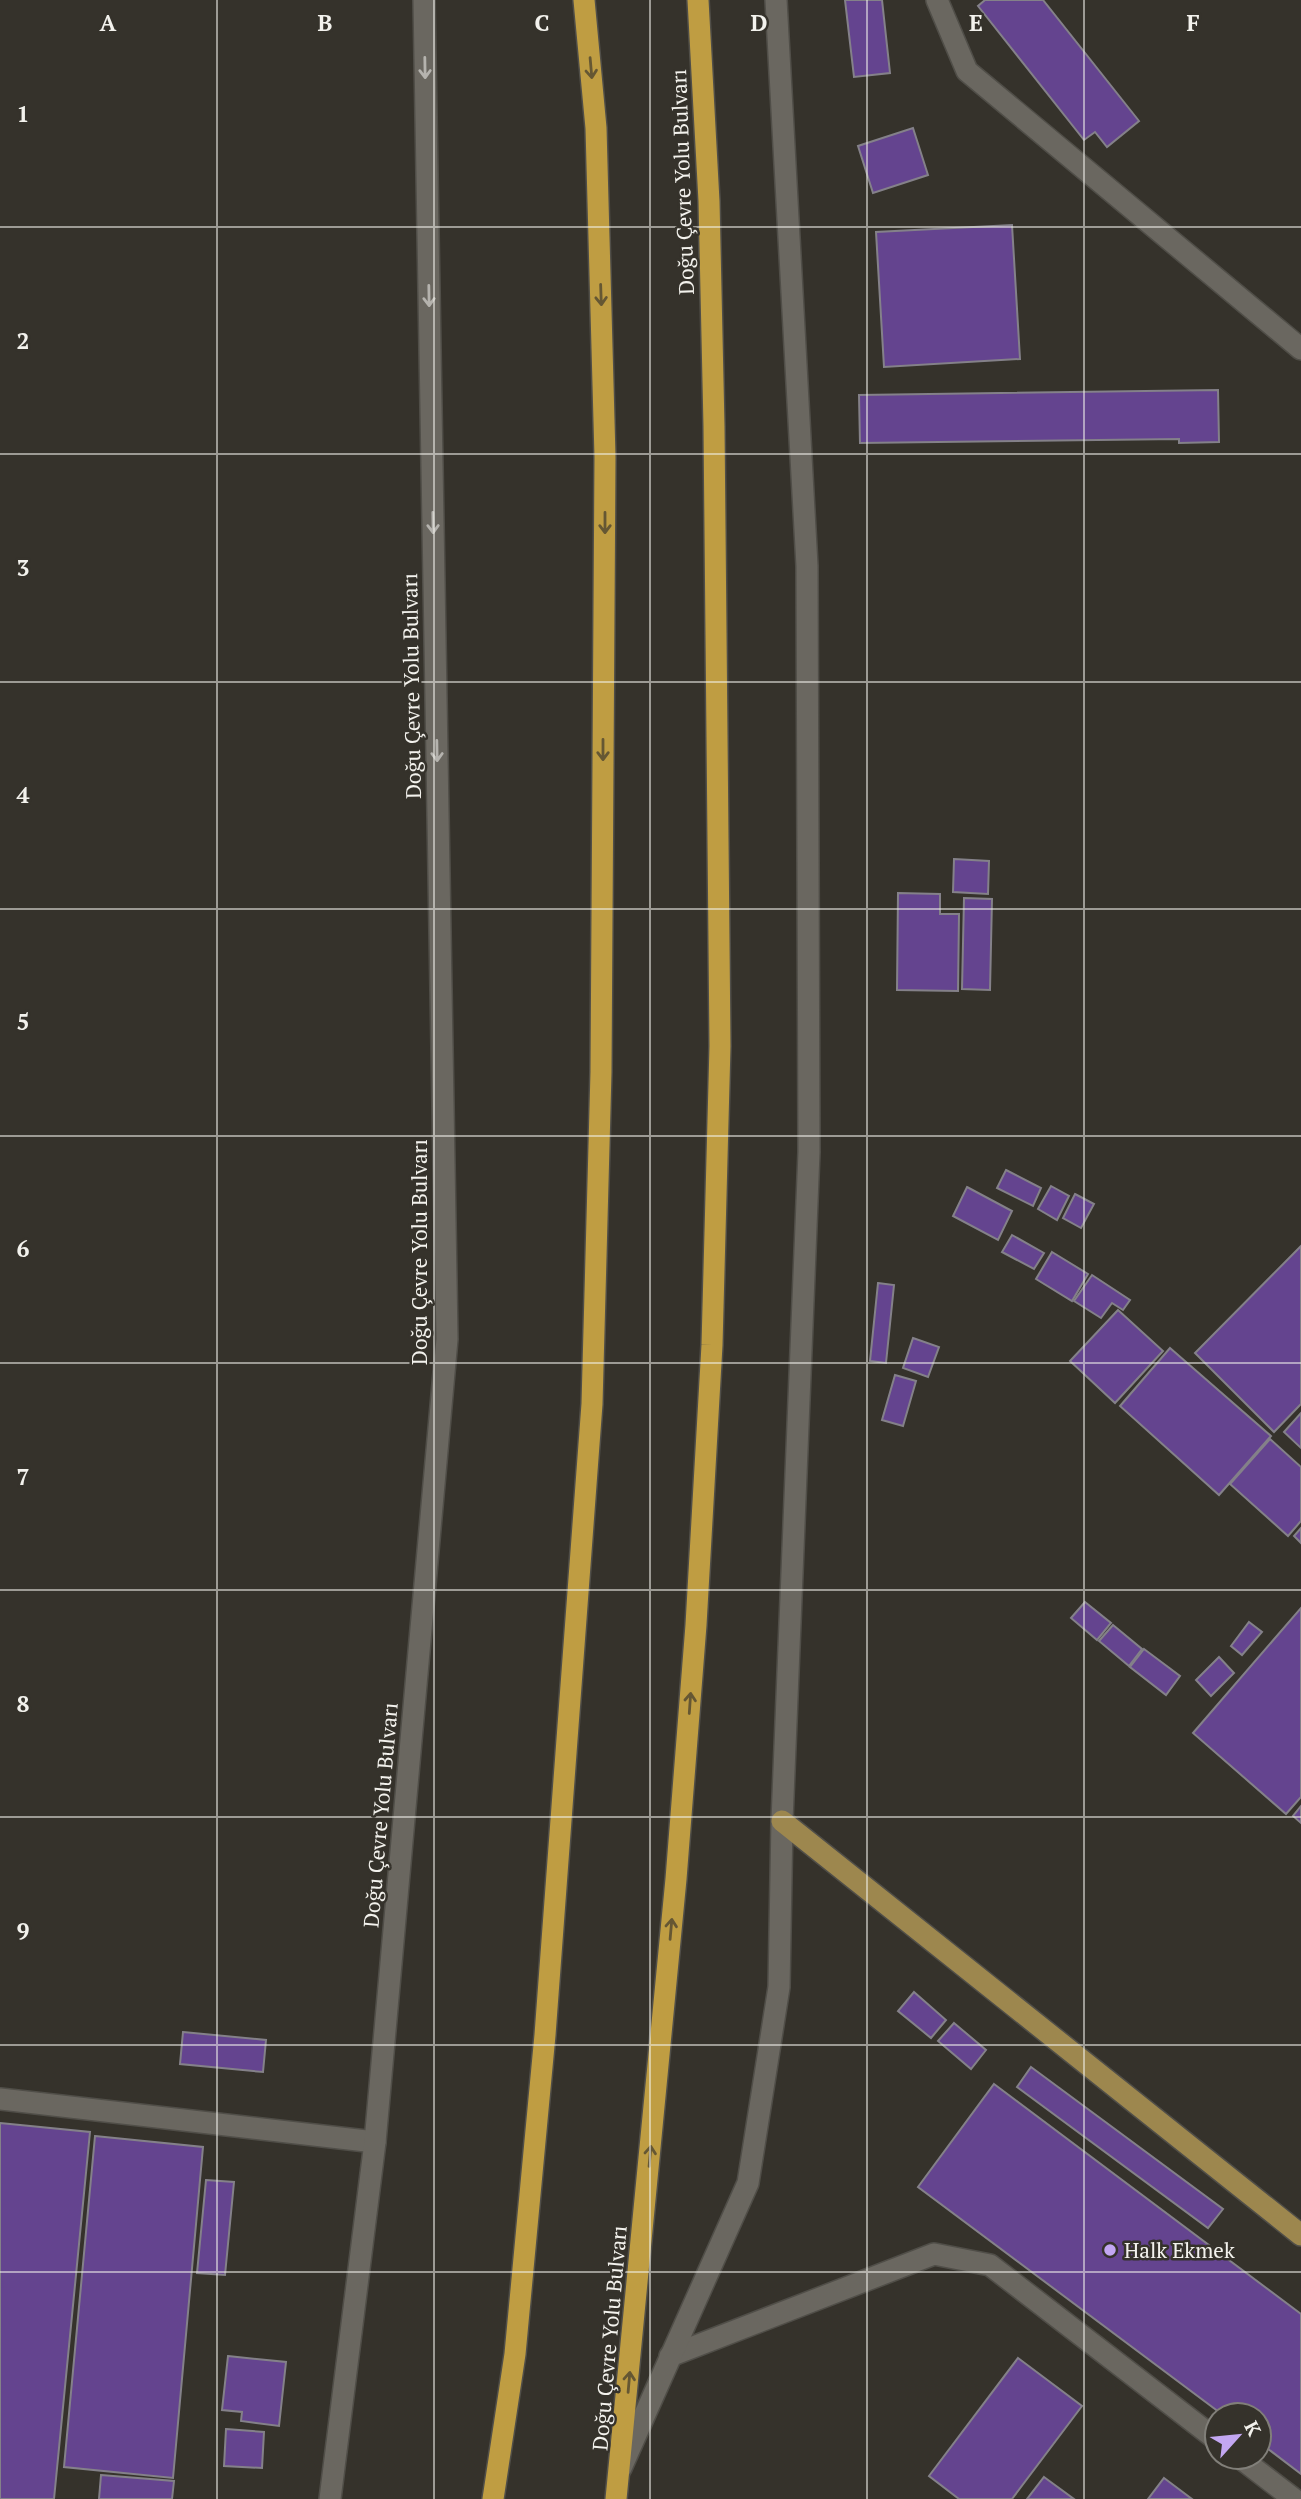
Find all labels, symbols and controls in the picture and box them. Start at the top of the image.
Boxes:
text: A [100,7,117,38]
text: B [318,7,333,38]
text: C [535,7,550,38]
text: D [751,7,768,38]
text: E [969,7,983,38]
text: F [1186,7,1200,38]
one-way arrow [419,56,432,79]
one-way arrow [584,56,597,79]
street label: Doğu Çevre Yolu Bulvarı [664,69,700,295]
text: 1 [17,98,30,129]
one-way arrow [594,283,607,306]
one-way arrow [422,284,436,307]
text: 2 [17,325,30,356]
one-way arrow [426,511,440,534]
one-way arrow [598,511,612,534]
text: 3 [17,552,30,583]
street label: Doğu Çevre Yolu Bulvarı [395,573,427,799]
one-way arrow [596,738,610,761]
one-way arrow [430,739,444,762]
text: 4 [17,779,30,810]
text: 5 [17,1006,30,1037]
street label: Doğu Çevre Yolu Bulvarı [405,1139,433,1365]
text: 6 [17,1233,30,1264]
text: 7 [17,1461,30,1492]
text: 8 [17,1688,30,1719]
one-way arrow [684,1692,697,1714]
street label: Doğu Çevre Yolu Bulvarı [356,1701,404,1929]
text: 9 [17,1915,30,1946]
one-way arrow [665,1919,678,1941]
one-way arrow [644,2145,657,2168]
street label: Doğu Çevre Yolu Bulvarı [585,2224,633,2452]
place label: Halk Ekmek [1124,2236,1235,2264]
marker: Halk Ekmek [1102,2242,1118,2258]
one-way arrow [623,2372,636,2394]
north arrow [1203,2401,1273,2471]
text: K [1239,2416,1268,2440]

